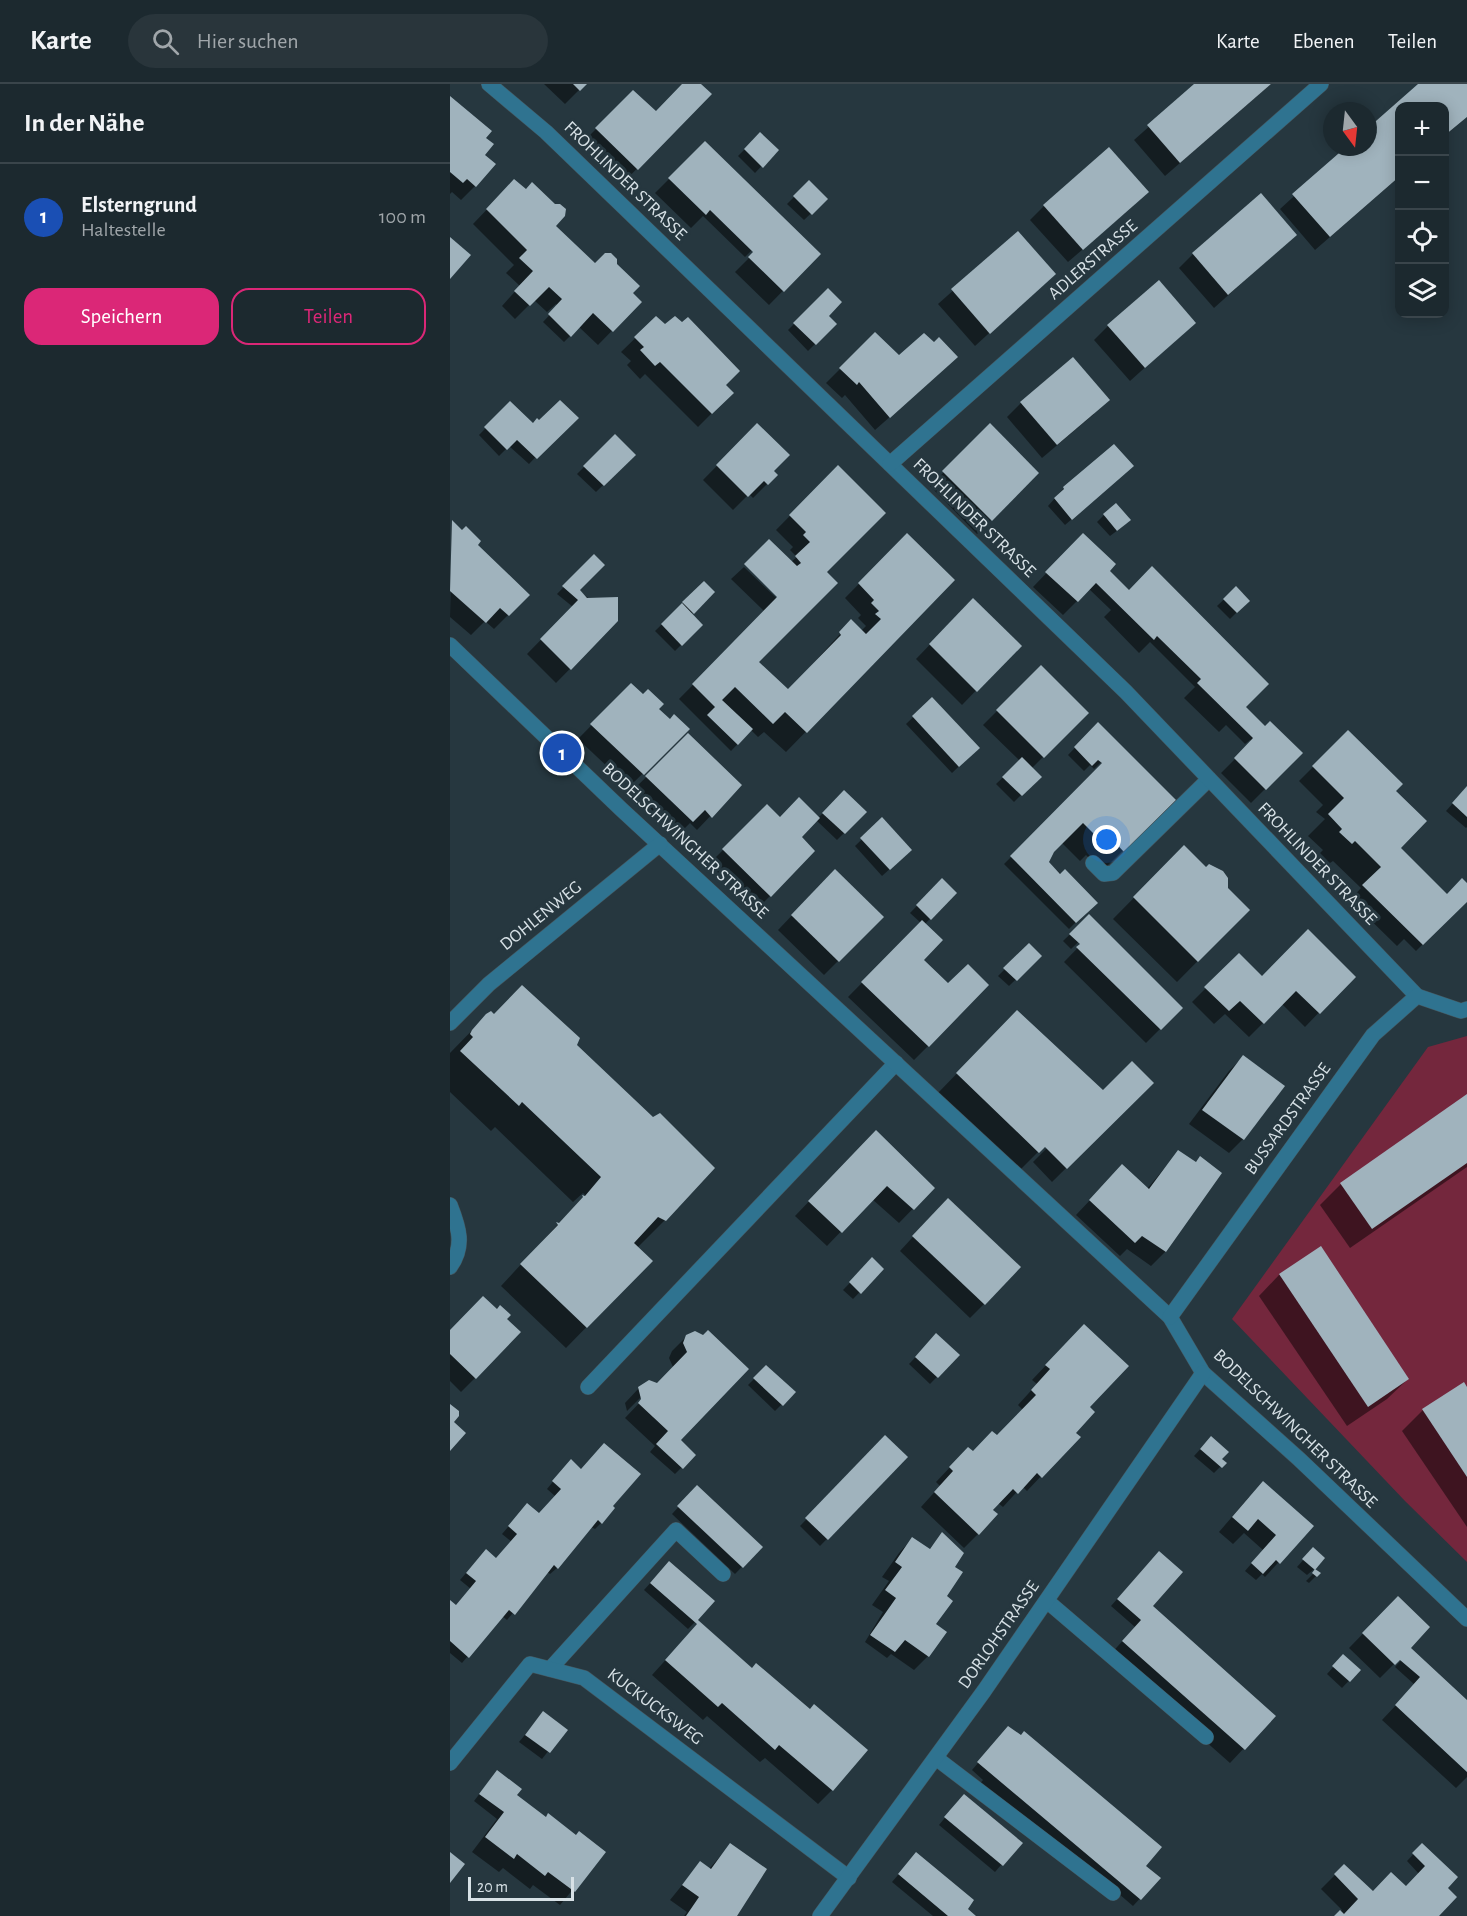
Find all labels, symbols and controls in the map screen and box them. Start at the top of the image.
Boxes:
search box [128,14,548,68]
icon: search [149,25,182,58]
text: Karte [30,27,92,55]
text: Hier suchen [197,30,299,52]
text: Karte [1216,31,1260,52]
text: Ebenen [1293,31,1355,52]
text: Teilen [1388,31,1437,52]
north arrow [1323,102,1377,156]
map controls [1395,102,1449,318]
button: + [1395,102,1449,156]
text: In der Nähe [24,110,144,136]
street label: FROHLINDER STRASSE [560,118,690,244]
button: − [1395,156,1449,210]
text: Elsterngrund [81,194,197,216]
text: 1 [40,207,47,227]
text: 100 m [379,207,426,227]
button: locate [1395,210,1449,264]
street label: ADLERSTRASSE [1045,216,1141,303]
text: Haltestelle [81,220,166,240]
button: layers [1395,264,1449,318]
button: Speichern [24,288,219,345]
button: Teilen [231,288,426,345]
street label: FROHLINDER STRASSE [909,455,1039,581]
pin: 1 [542,730,582,776]
street label: BODELSCHWINGHER STRASSE [599,760,772,923]
street label: FROHLINDER STRASSE [1254,799,1380,929]
your location [1092,825,1121,854]
street label: DOHLENWEG [497,878,585,954]
street label: BUSSARDSTRASSE [1242,1060,1335,1178]
street label: BODELSCHWINGHER STRASSE [1210,1346,1380,1512]
street label: DORLOHSTRASSE [955,1578,1043,1692]
street label: KUCKUCKSWEG [604,1665,706,1749]
scale bar [468,1874,574,1902]
text: 20 m [477,1879,508,1895]

